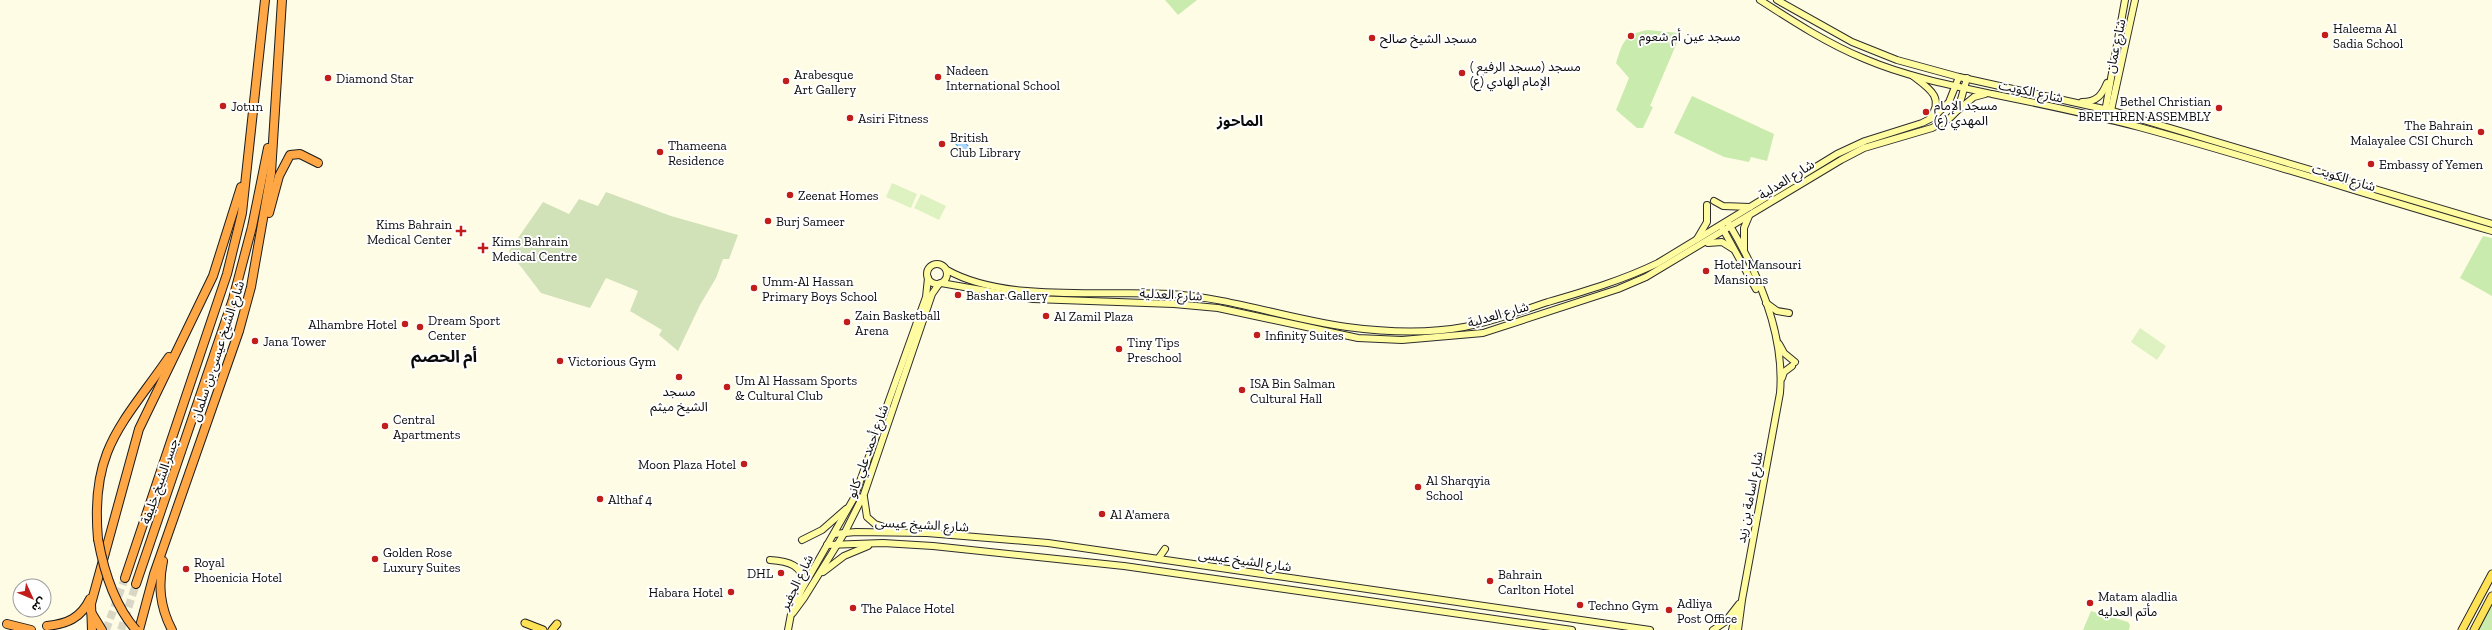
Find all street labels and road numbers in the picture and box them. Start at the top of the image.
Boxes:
street label: شارع عمان [2102,18,2131,75]
street label: شارع الكويت [1997,77,2065,109]
street label: شارع العدلية [1756,156,1819,205]
street label: شارع الكويت [2309,161,2377,197]
street label: شارع الشيخ عيسى بن سلمان [188,279,250,424]
street label: شارع العدلية [1139,285,1203,307]
street label: شارع العدلية [1466,299,1531,333]
street label: شارع أحمد علي كانو [843,402,894,501]
street label: جسر الشيخ خليفة [138,436,184,527]
street label: شارع اسامة بن زيد [1733,450,1769,545]
street label: شارع الشيخ عيسى [874,515,969,537]
street label: شارع الشيخ عيسى [1197,547,1293,577]
street label: شارع الجفير [776,552,819,614]

